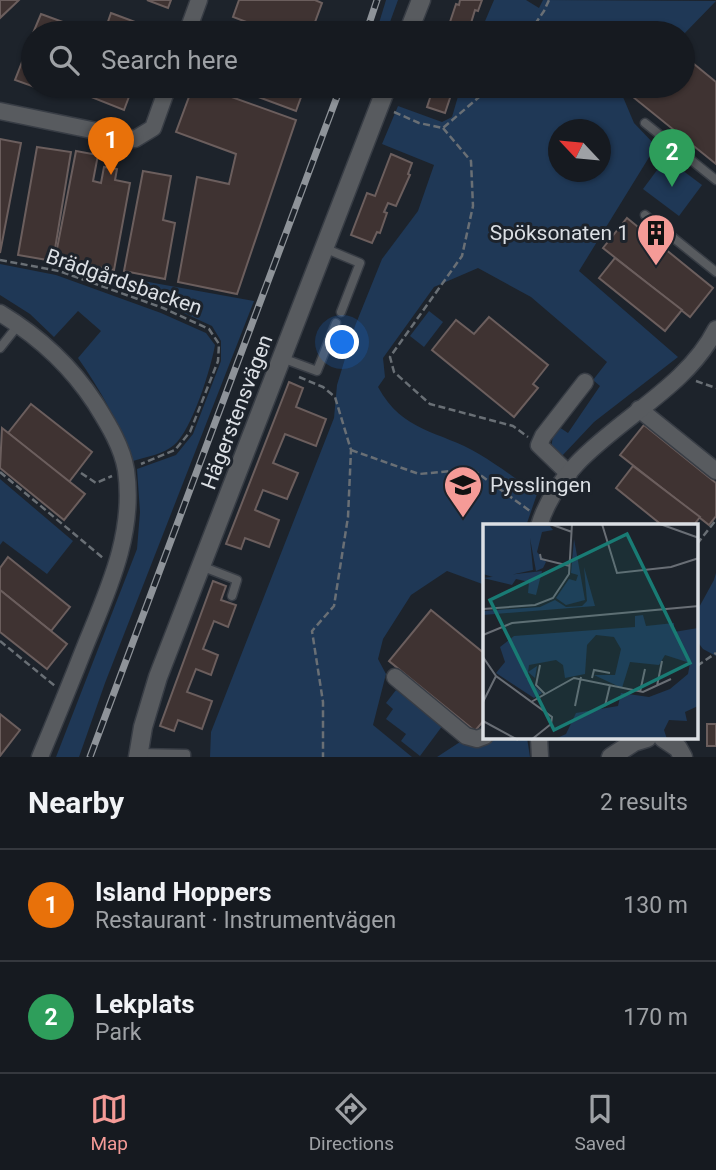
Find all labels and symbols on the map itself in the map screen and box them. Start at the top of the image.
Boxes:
pin: 1 [88,117,134,175]
north arrow [548,119,611,182]
pin: 2 [649,129,695,187]
building icon: Spöksonaten 1 [635,212,677,267]
place label: Spöksonaten 1 [490,221,629,245]
street label: Brädgårdsbacken [43,244,205,320]
your location [325,325,359,359]
street label: Hägerstensvägen [196,331,278,493]
school or university icon: Pysslingen [442,464,484,519]
place label: Pysslingen [490,473,591,497]
inset map [483,524,698,740]

